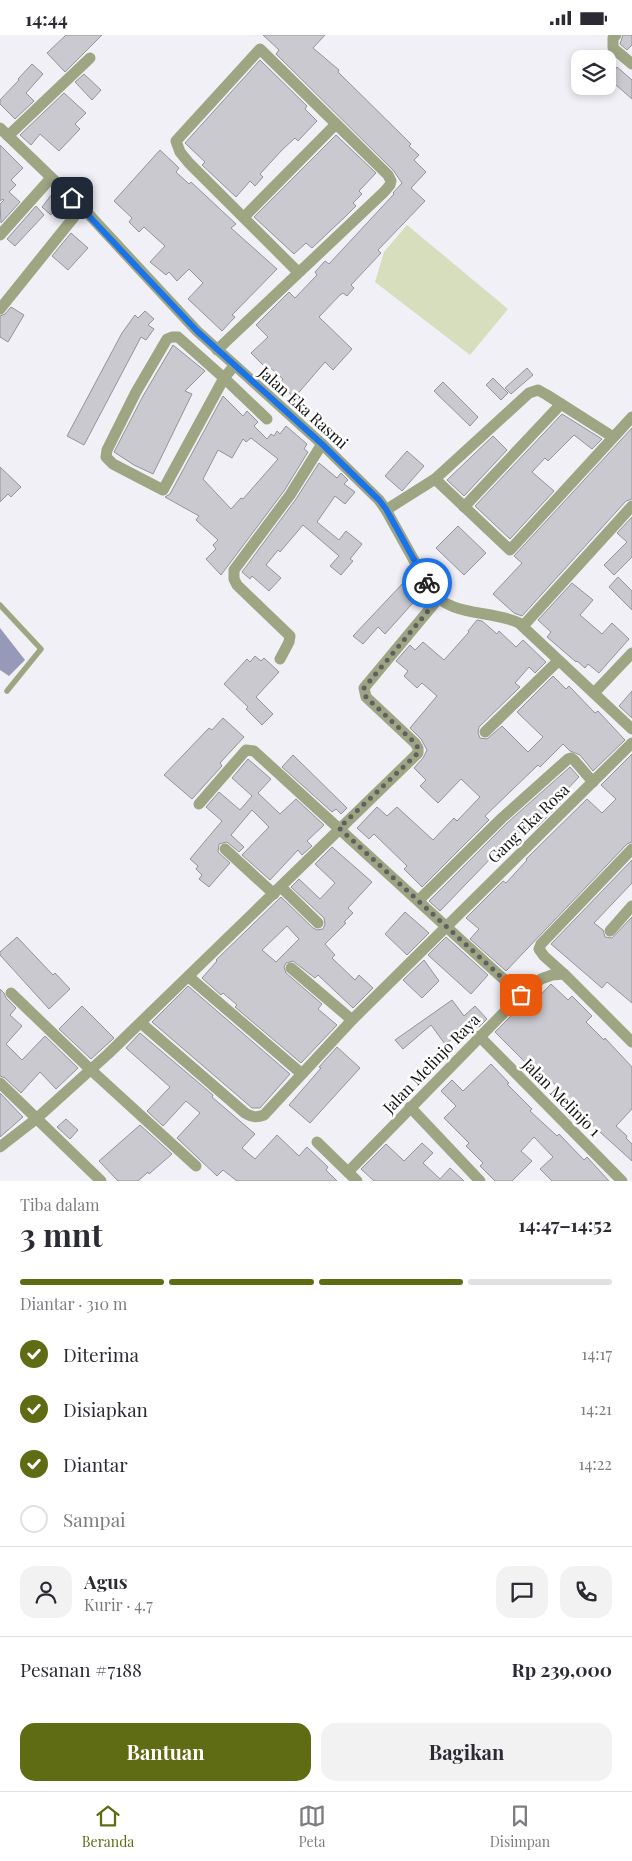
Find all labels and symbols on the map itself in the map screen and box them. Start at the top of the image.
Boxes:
pin [51,177,93,219]
street label: Jalan Eka Rasmi [254,361,353,453]
courier [402,558,452,608]
street label: Gang Eka Rosa [483,779,573,867]
pin [500,974,542,1016]
street label: Jalan Melinjo Raya [377,1009,484,1118]
street label: Jalan Melinjo 1 [518,1053,606,1141]

